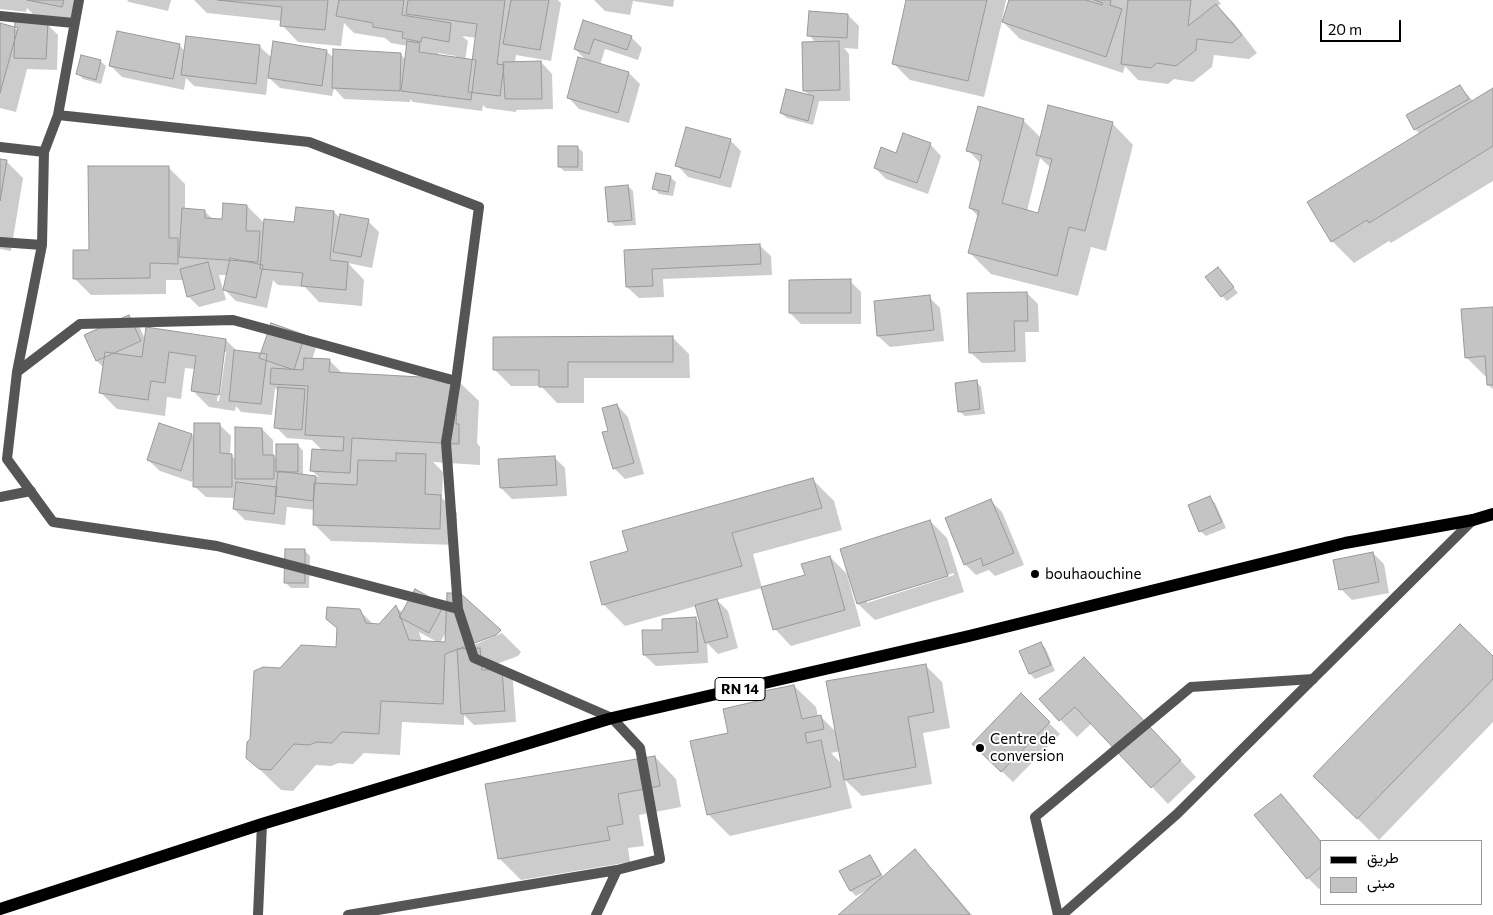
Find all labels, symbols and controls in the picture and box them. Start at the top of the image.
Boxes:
scale bar [1323,10,1404,42]
text: 20 m [1328,20,1362,38]
place label: bouhaouchine [1045,565,1141,583]
marker: bouhaouchine [1029,568,1041,580]
road number: RN 14 [715,678,765,701]
place label: Centre de conversion [990,730,1064,765]
marker: Centre de conversion [974,742,986,754]
legend [1320,840,1483,905]
text: طريق [1367,848,1399,866]
text: مبنى [1367,873,1395,891]

